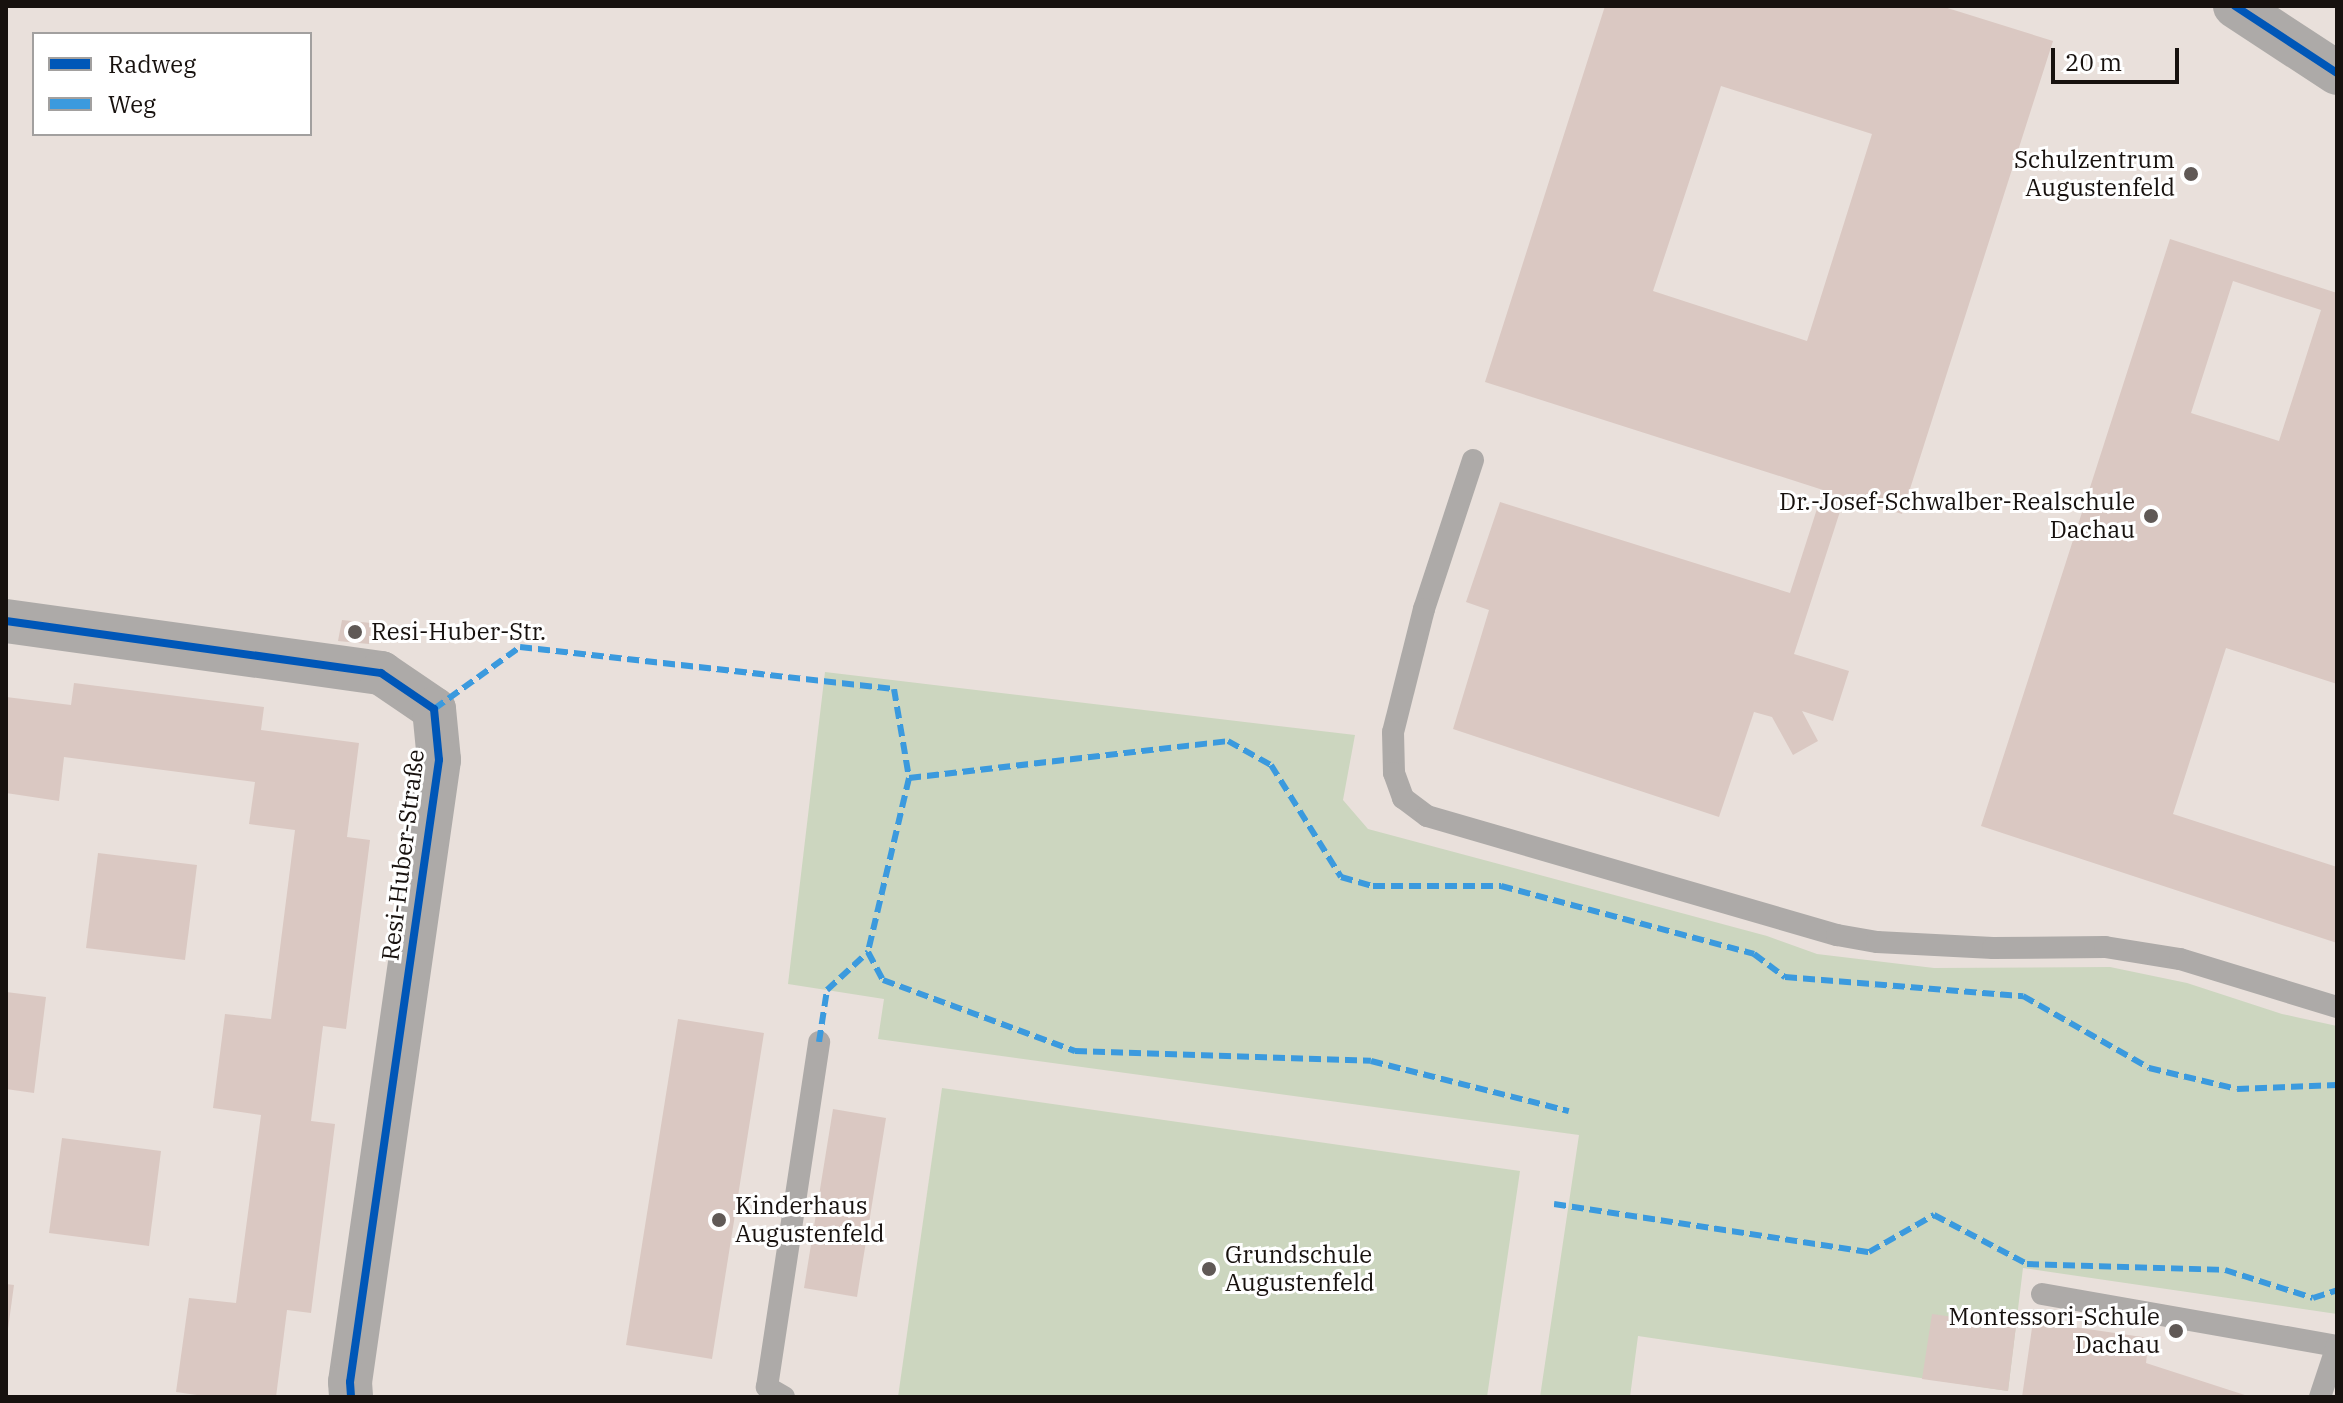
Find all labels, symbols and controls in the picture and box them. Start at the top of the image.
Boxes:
legend [32,32,312,136]
scale bar [2055,32,2183,82]
text: 20 m [2065,46,2122,78]
text: Radweg [108,48,196,80]
text: Weg [108,88,156,120]
place label: Schulzentrum Augustenfeld [2014,146,2175,202]
marker: Schulzentrum Augustenfeld [2182,165,2200,183]
place label: Dr.-Josef-Schwalber-Realschule Dachau [1779,488,2135,544]
marker: Dr.-Josef-Schwalber-Realschule Dachau [2142,507,2160,525]
place label: Resi-Huber-Str. [371,618,546,646]
marker: Resi-Huber-Str. [346,623,364,641]
street label: Resi-Huber-Straße [376,748,430,962]
place label: Kinderhaus Augustenfeld [735,1192,885,1248]
marker: Kinderhaus Augustenfeld [710,1211,728,1229]
place label: Grundschule Augustenfeld [1225,1241,1375,1297]
marker: Grundschule Augustenfeld [1200,1260,1218,1278]
place label: Montessori-Schule Dachau [1949,1303,2160,1359]
marker: Montessori-Schule Dachau [2167,1322,2185,1340]

